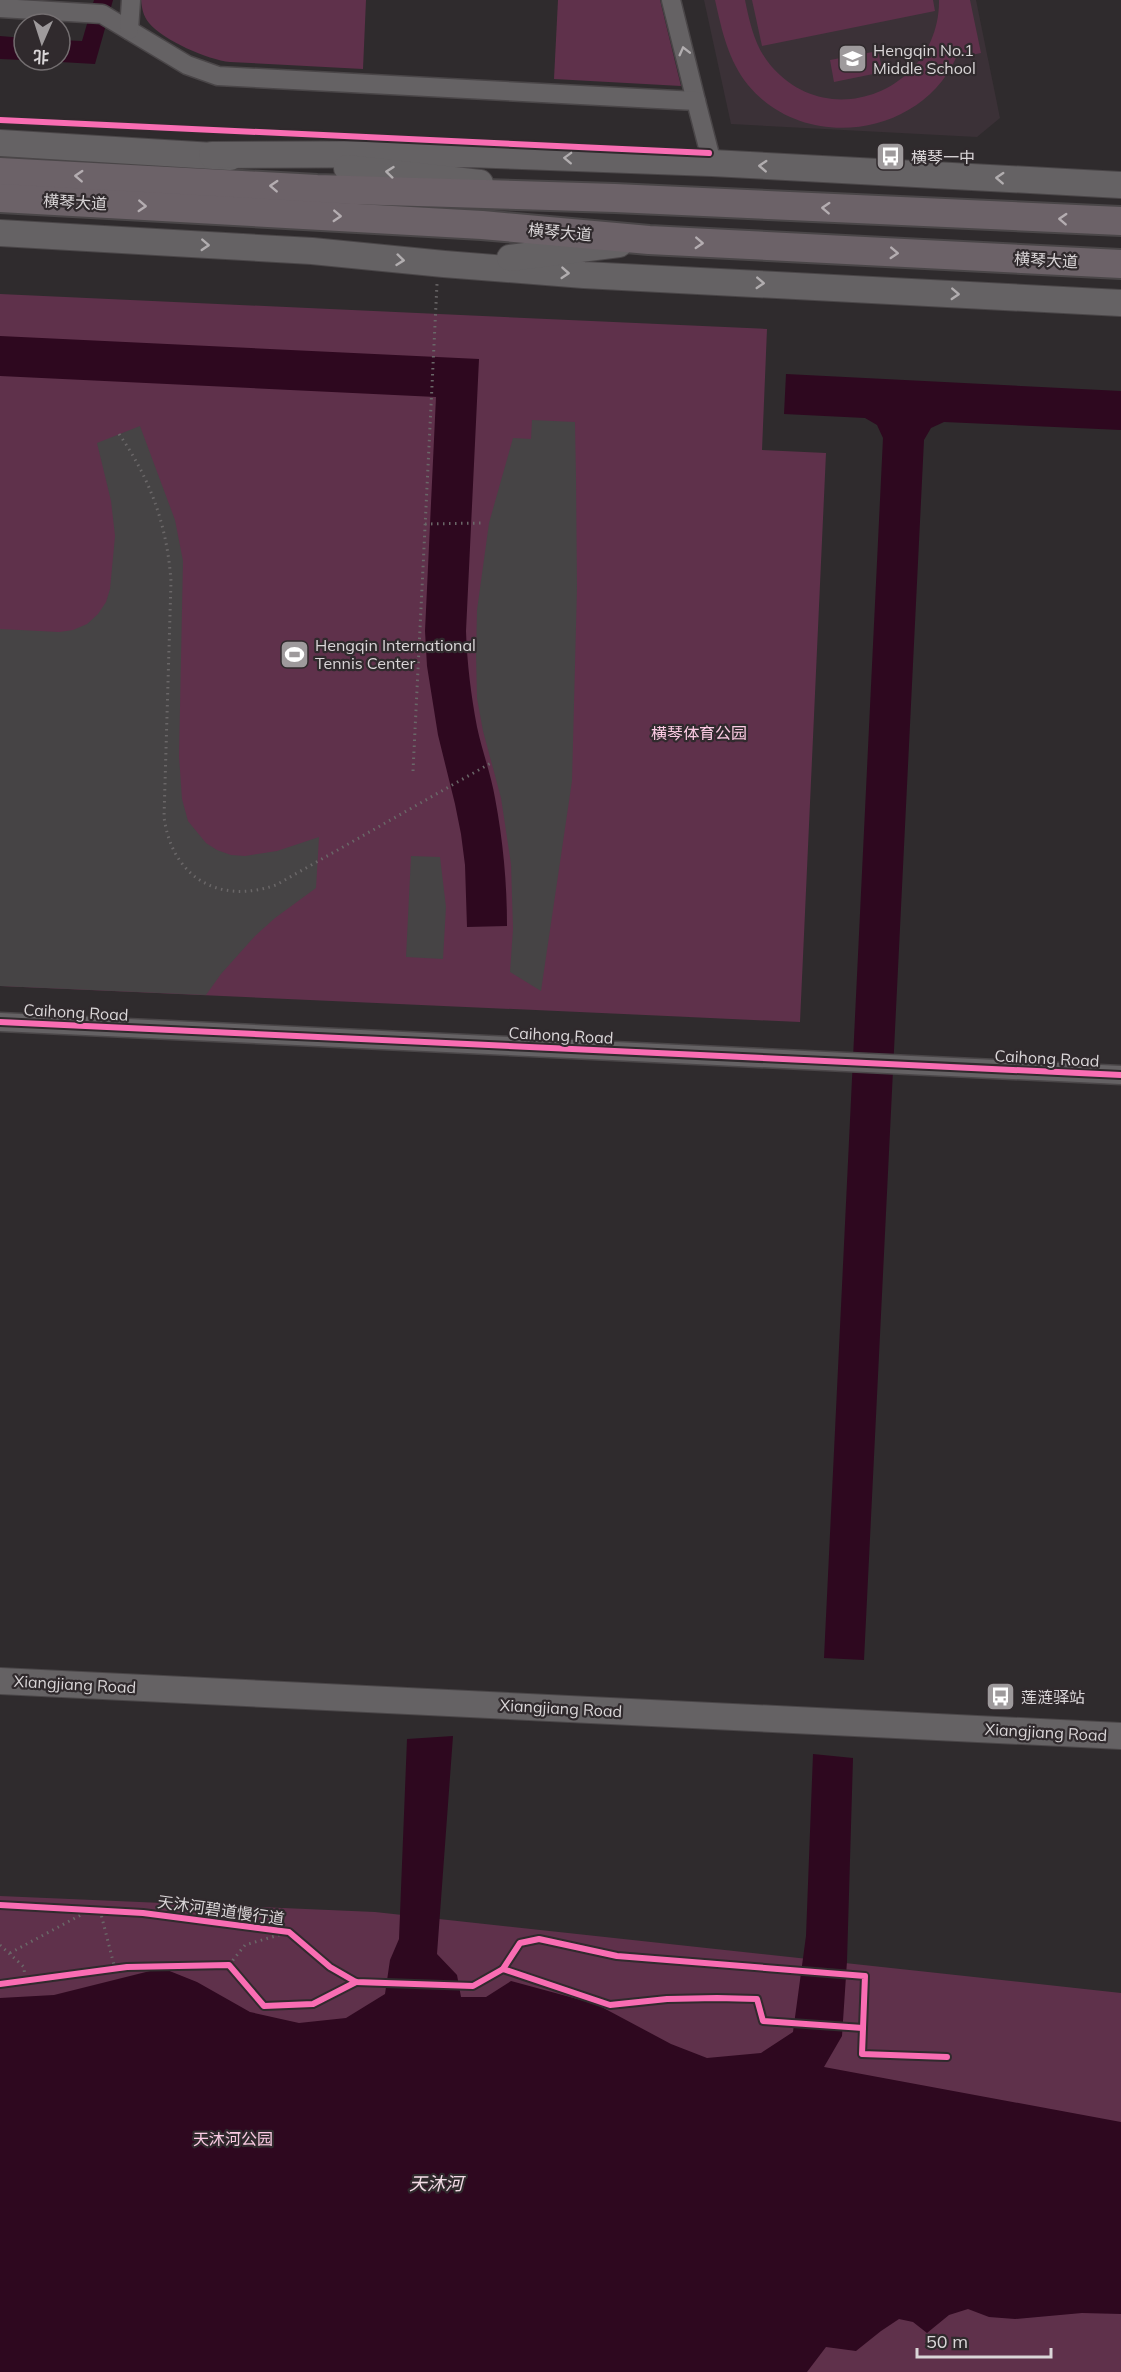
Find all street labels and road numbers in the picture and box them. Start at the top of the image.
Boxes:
street label: 横琴大道 [43,190,107,214]
street label: 横琴大道 [527,219,593,245]
street label: 横琴大道 [1014,248,1078,272]
street label: Caihong Road [23,999,129,1025]
street label: Caihong Road [508,1022,614,1048]
street label: Caihong Road [994,1045,1100,1071]
street label: Xiangjiang Road [13,1671,137,1697]
street label: Xiangjiang Road [499,1695,623,1721]
street label: Xiangjiang Road [984,1719,1108,1745]
street label: 天沐河碧道慢行道 [156,1891,286,1929]

